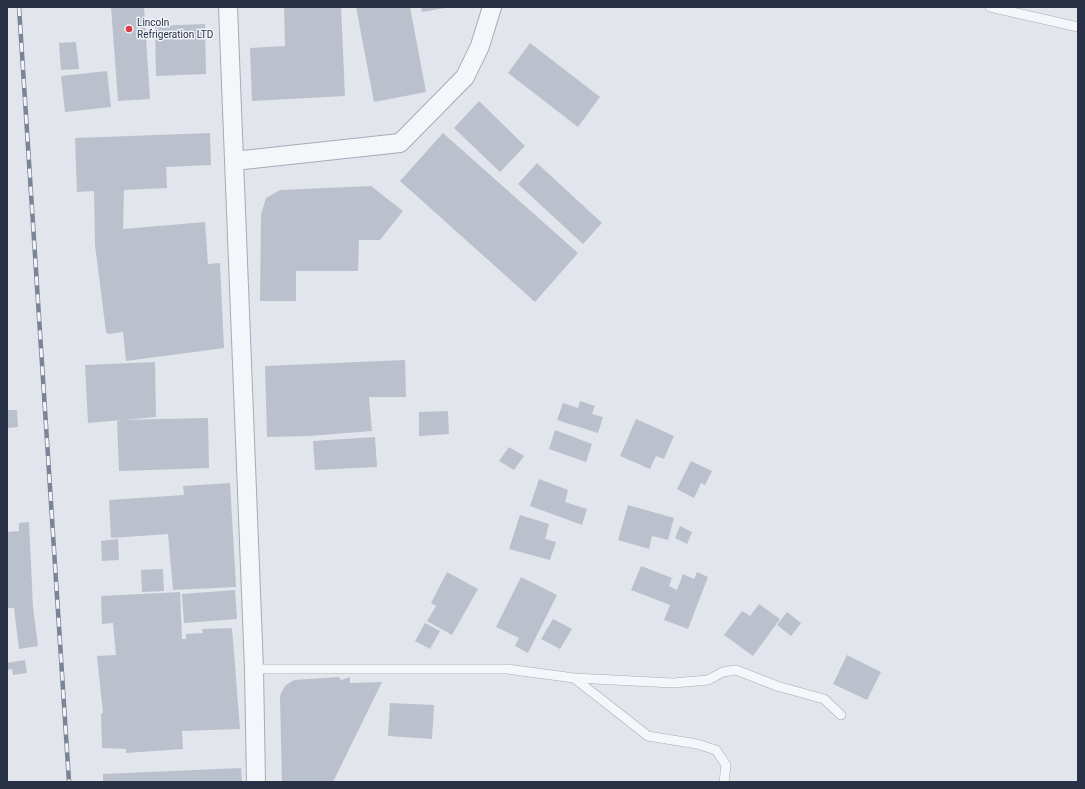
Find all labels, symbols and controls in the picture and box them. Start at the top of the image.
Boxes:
place label: Lincoln Refrigeration LTD [137,17,213,40]
marker: Lincoln Refrigeration LTD [124,24,134,34]

